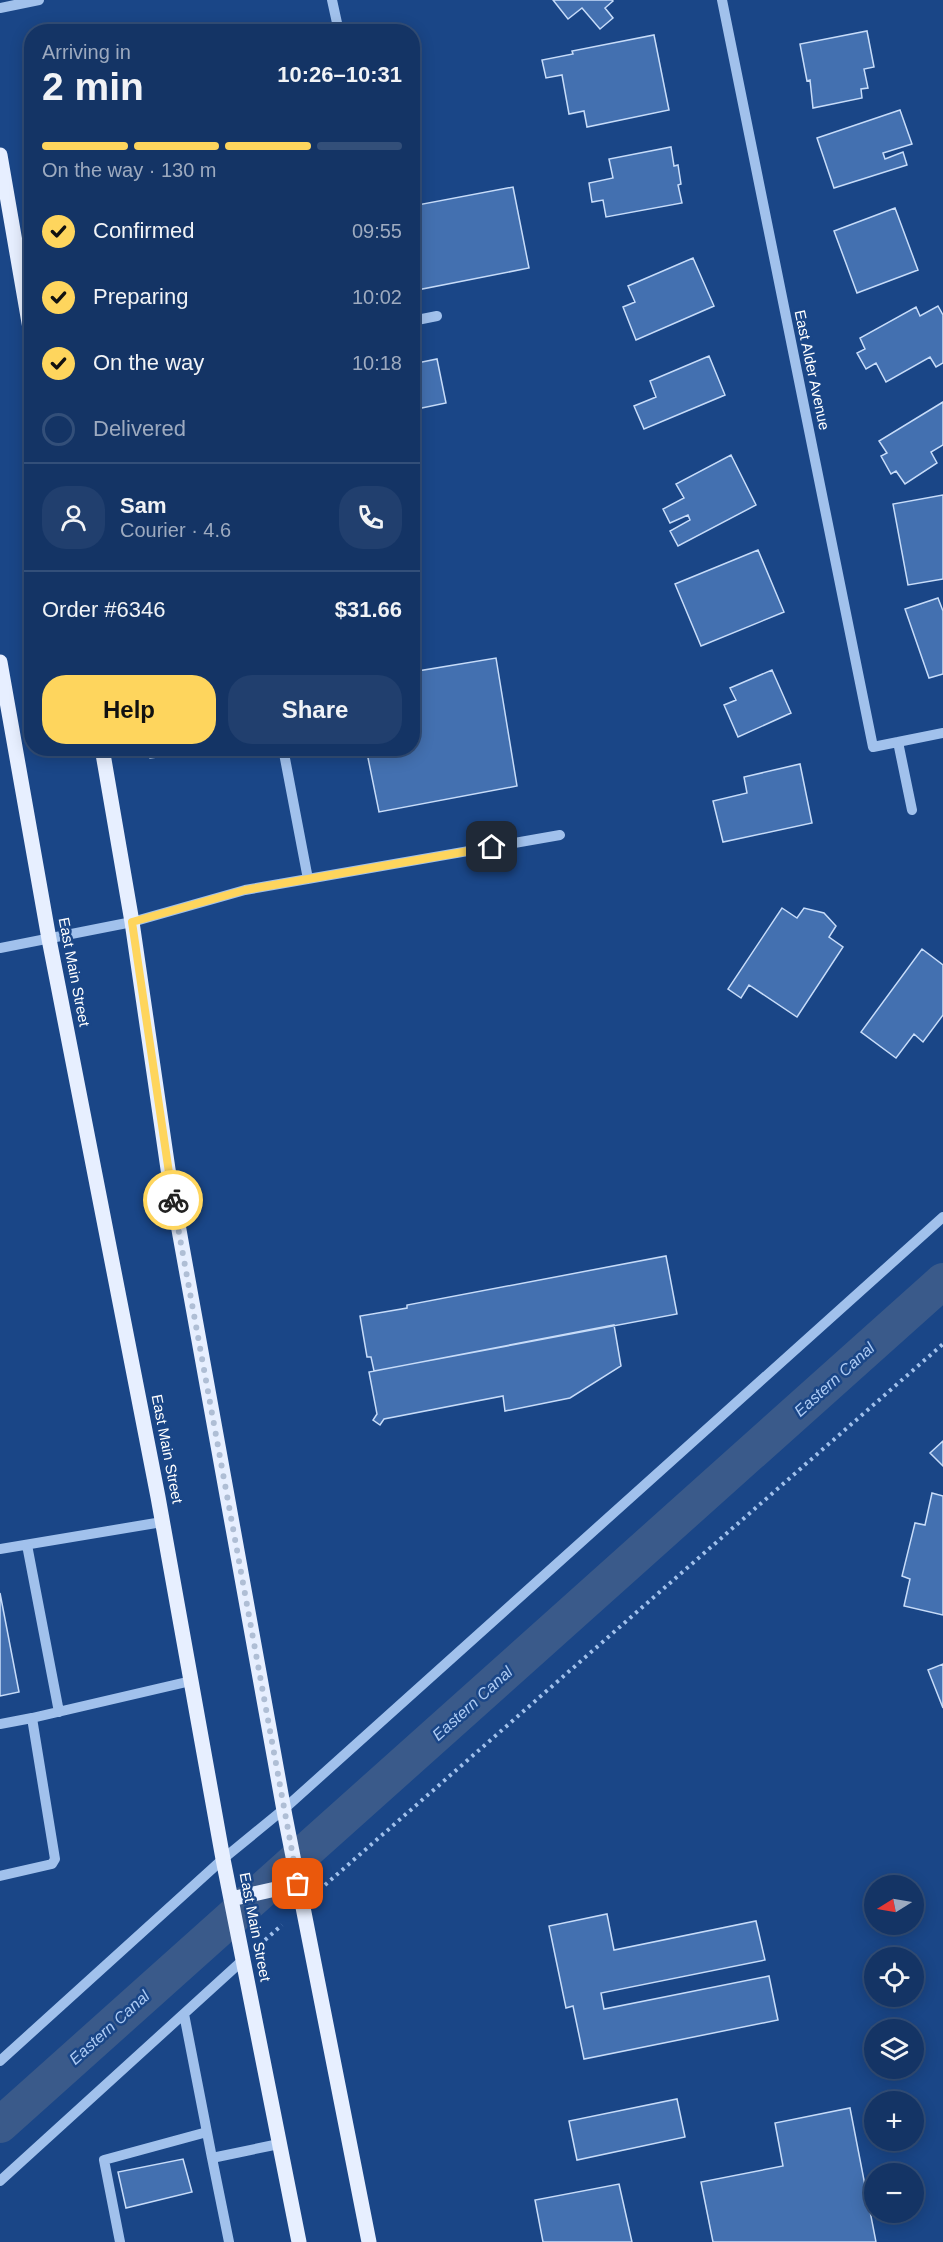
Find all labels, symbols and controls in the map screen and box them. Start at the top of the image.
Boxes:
text: Arriving in [42,41,131,63]
text: 10:26–10:31 [277,62,402,87]
text: 2 min [42,65,144,108]
text: On the way · 130 m [42,159,217,181]
icon: check [42,215,75,248]
text: Confirmed [93,218,194,243]
text: 09:55 [352,220,402,242]
icon: check [42,281,75,314]
text: Preparing [93,284,188,309]
text: 10:02 [352,286,402,308]
street label: East Alder Avenue [791,308,834,431]
icon: check [42,347,75,380]
text: On the way [93,350,204,375]
text: 10:18 [352,352,402,374]
text: Delivered [93,416,186,441]
button: person [42,486,105,549]
button: phone [339,486,402,549]
text: Sam [120,493,166,518]
text: Courier · 4.6 [120,519,231,541]
text: Order #6346 [42,597,166,622]
text: $31.66 [335,597,402,622]
button: Help [42,675,216,744]
button: Share [228,675,402,744]
pin [466,821,517,872]
icon: home [475,830,508,863]
street label: East Main Street [56,916,94,1029]
courier [143,1170,203,1230]
icon: bike [157,1184,190,1217]
water label: Eastern Canal [791,1339,878,1420]
street label: East Main Street [149,1393,187,1506]
water label: Eastern Canal [429,1663,516,1744]
pin [272,1858,323,1909]
icon: bag [281,1867,314,1900]
street label: East Main Street [237,1871,275,1984]
north arrow [864,1875,924,1935]
map controls [864,1875,924,2223]
button: locate [864,1947,924,2007]
water label: Eastern Canal [66,1987,153,2068]
button: layers [864,2019,924,2079]
button: + [864,2091,924,2151]
button: − [864,2163,924,2223]

